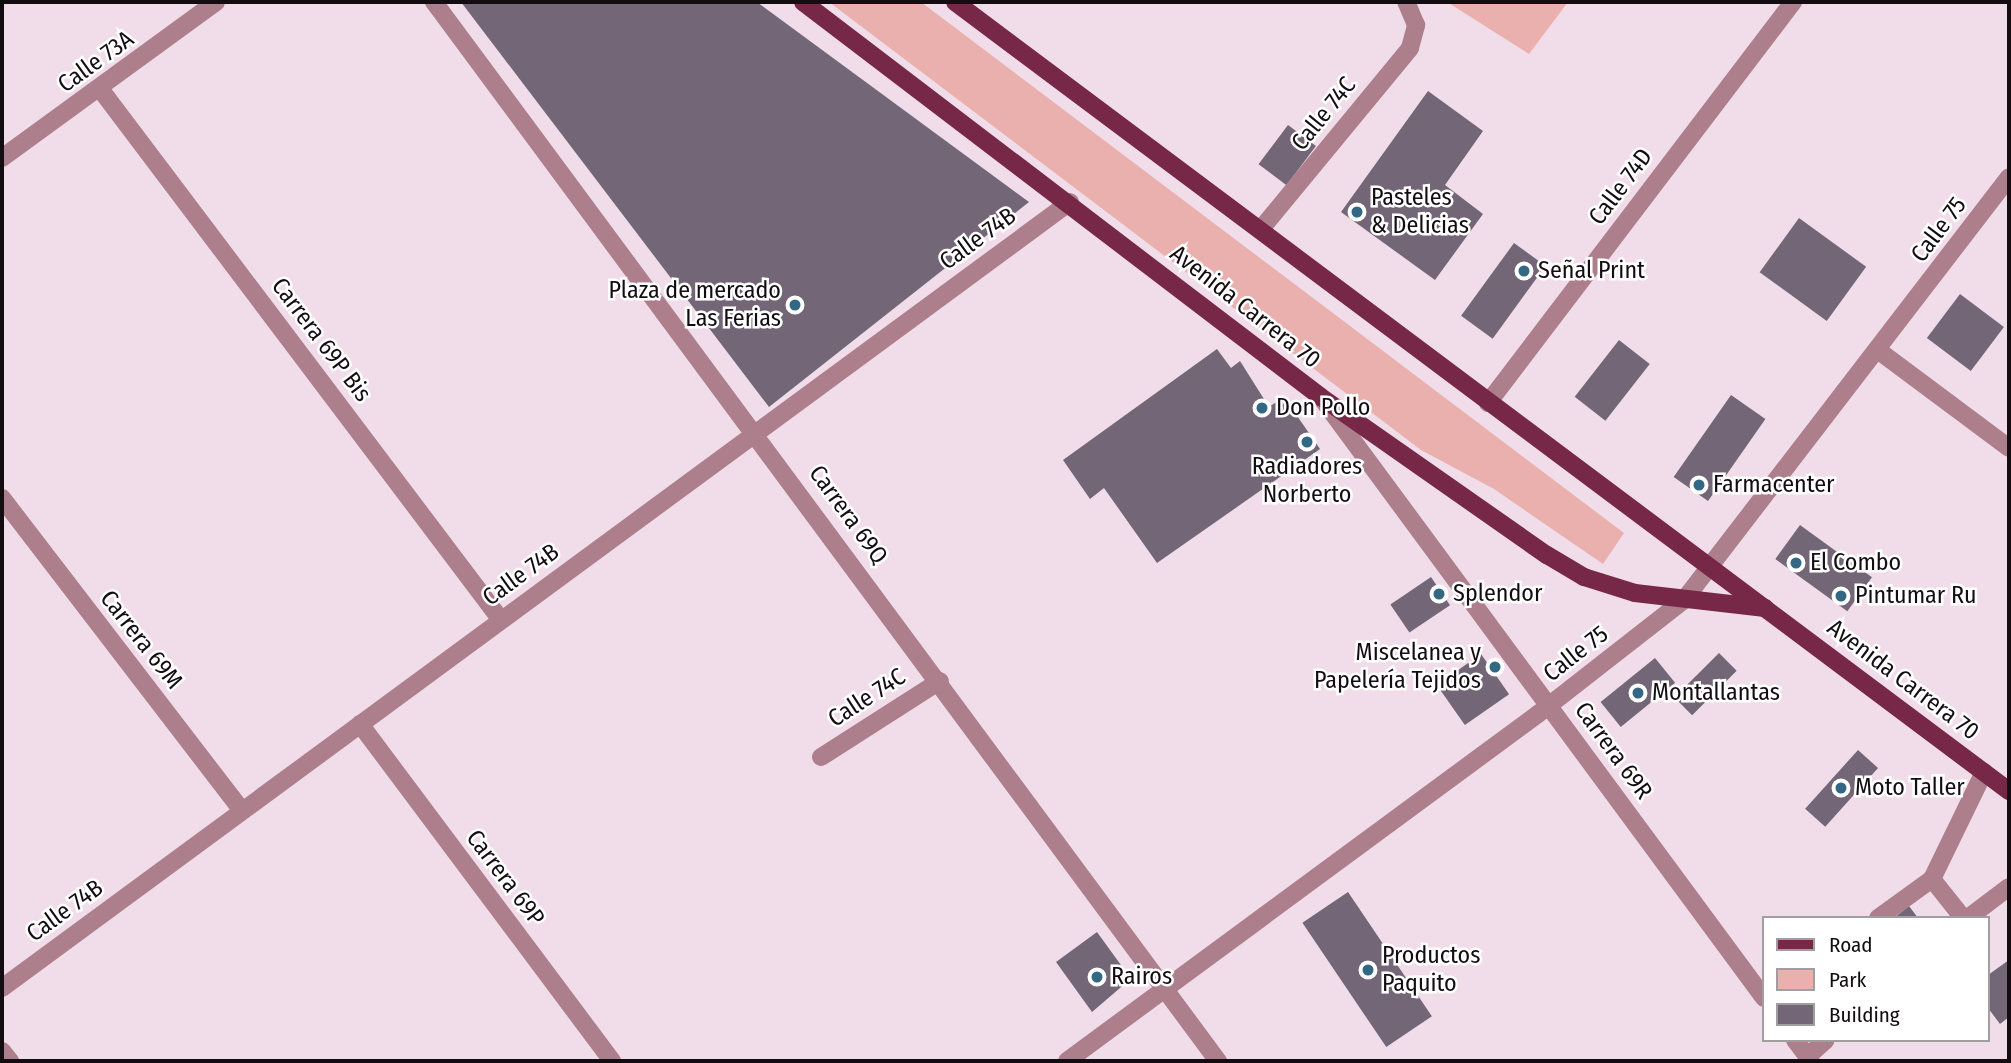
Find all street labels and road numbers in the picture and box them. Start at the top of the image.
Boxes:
street label: Calle 73A [53,25,139,99]
street label: Calle 74C [1286,71,1362,157]
street label: Calle 74D [1583,143,1659,231]
street label: Calle 75 [1905,192,1973,268]
street label: Calle 74B [934,202,1022,276]
street label: Avenida Carrera 70 [1164,239,1326,375]
street label: Carrera 69P Bis [265,272,377,408]
street label: Carrera 69Q [803,460,893,570]
street label: Calle 74B [477,538,565,612]
street label: Carrera 69M [94,585,188,695]
street label: Avenida Carrera 70 [1821,614,1985,746]
street label: Calle 75 [1538,620,1614,688]
street label: Calle 74C [823,662,911,734]
street label: Carrera 69R [1568,697,1658,805]
street label: Carrera 69P [460,824,550,932]
street label: Calle 74B [21,874,109,948]

